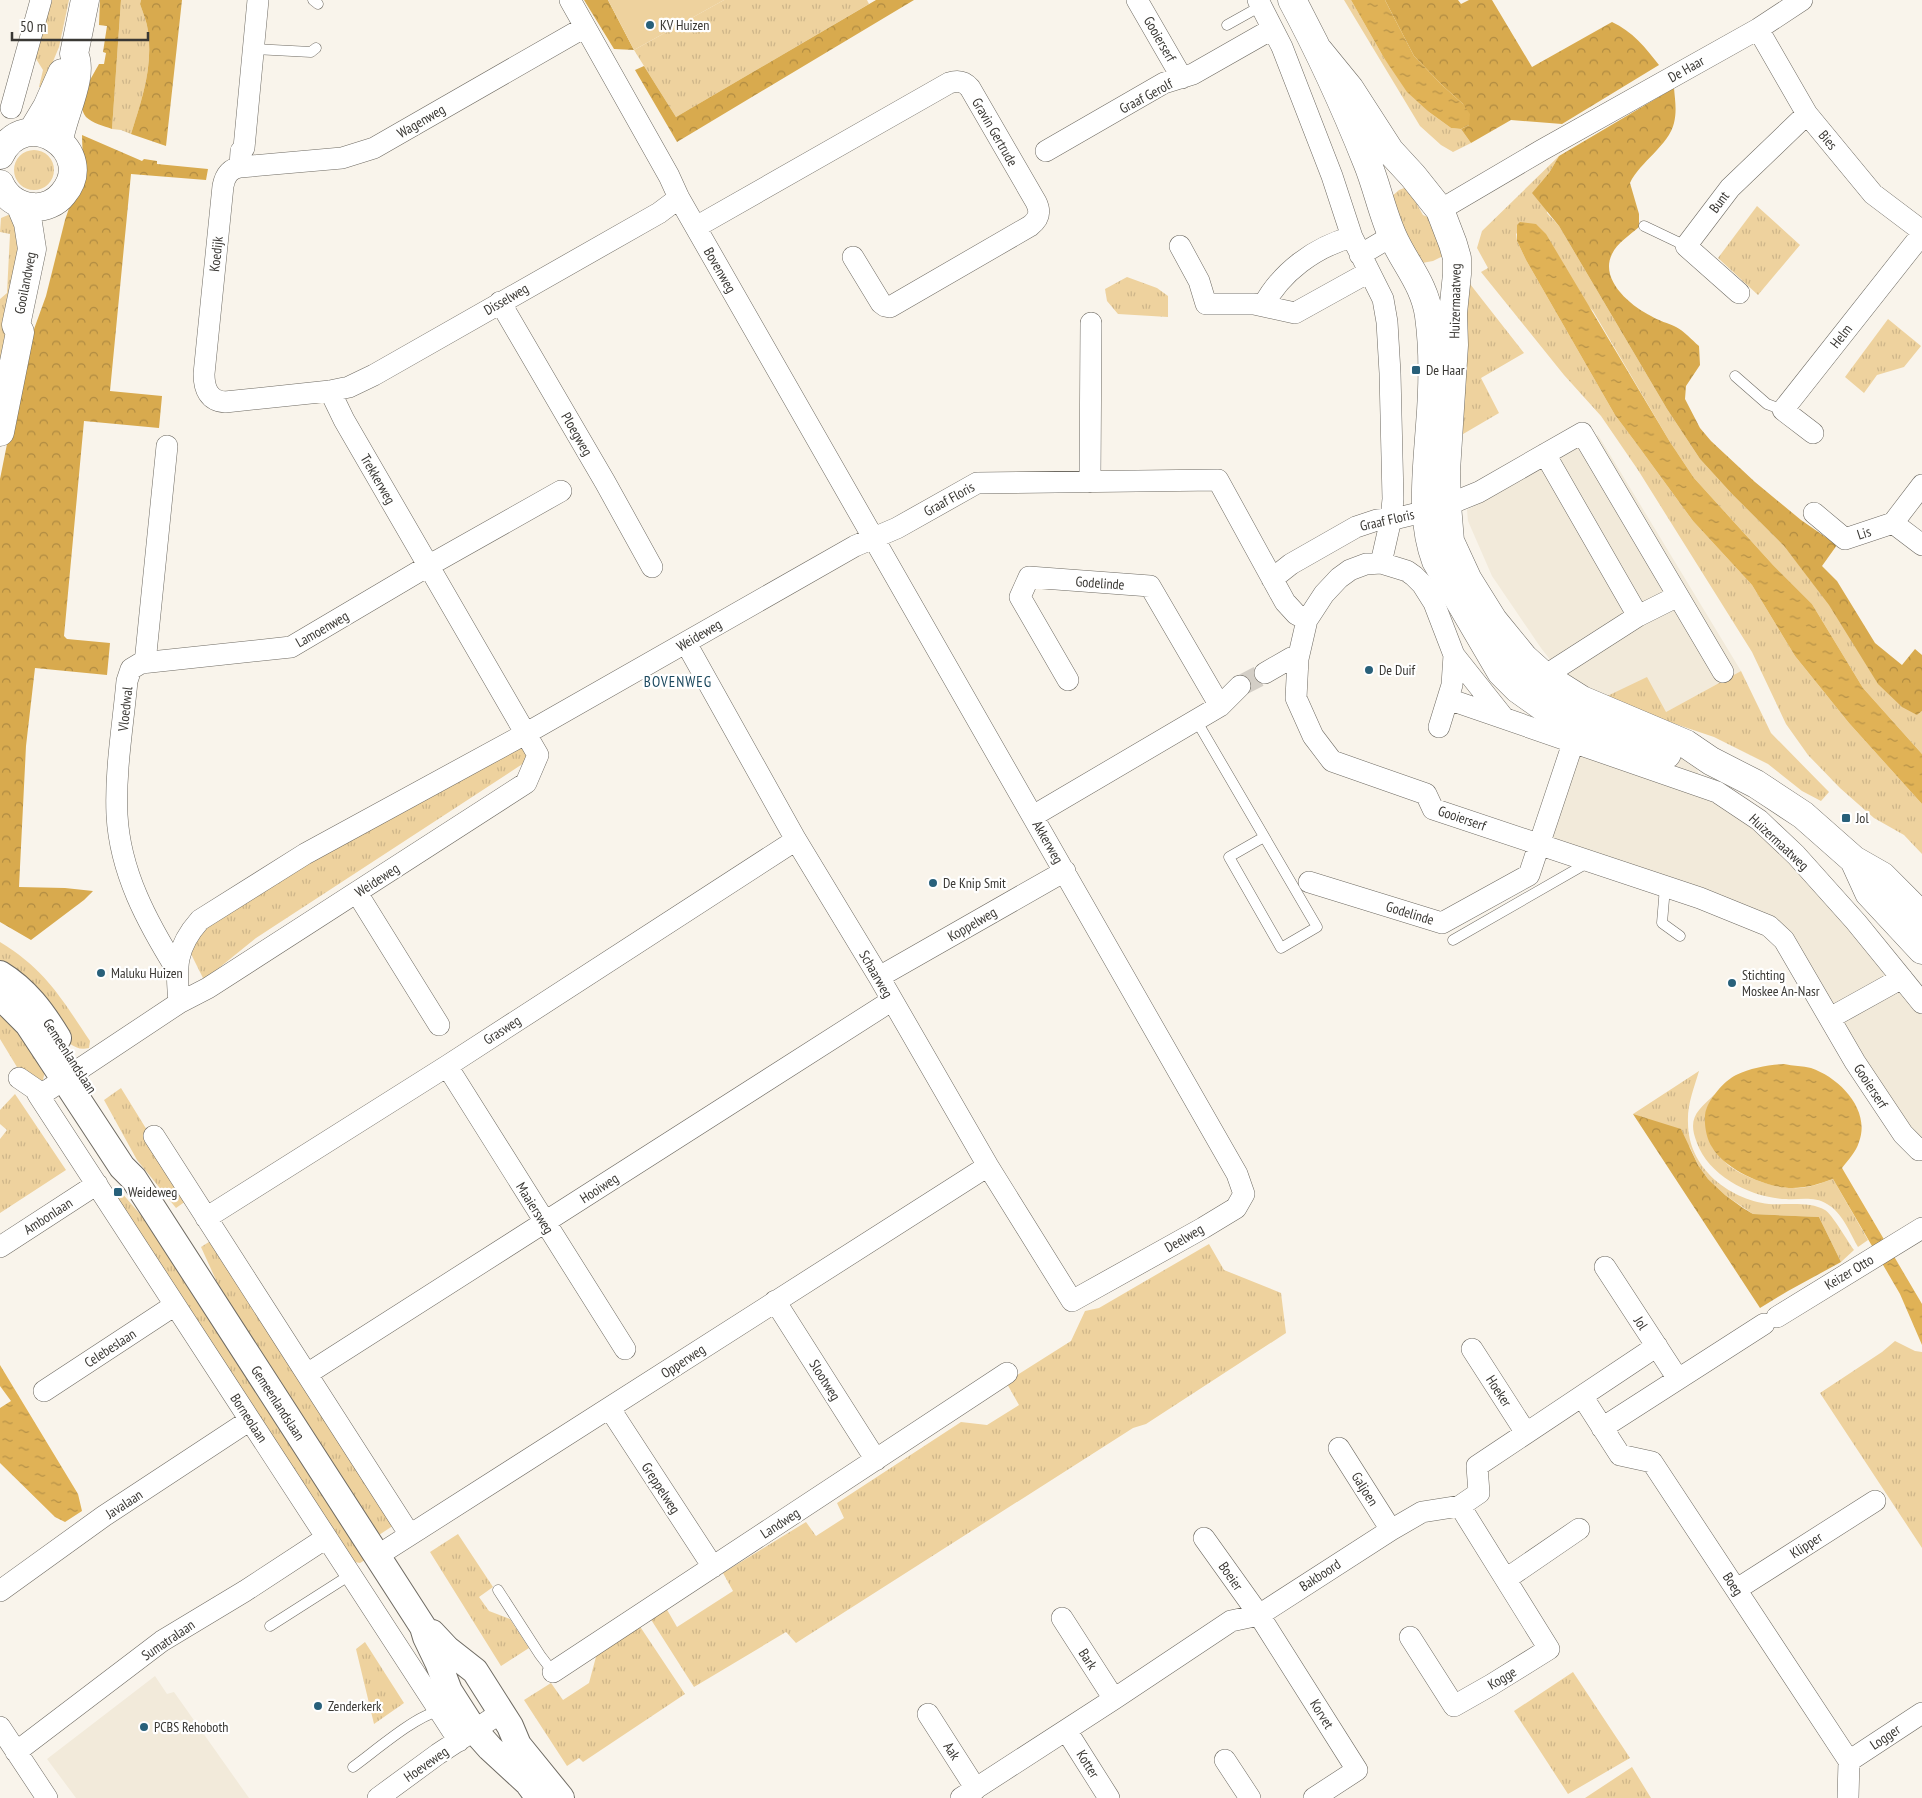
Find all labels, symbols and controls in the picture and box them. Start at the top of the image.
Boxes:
scale bar [12,10,149,42]
street label: Gooierserf [1140,13,1180,65]
place label: KV Huizen [660,16,709,34]
text: 50 m [20,17,46,36]
marker: KV Huizen [644,19,656,31]
street label: De Haar [1665,52,1707,86]
street label: Graaf Gerolf [1116,74,1176,118]
street label: Gravin Gertrude [968,94,1022,170]
street label: Wagenweg [394,100,448,142]
street label: Bies [1815,126,1842,154]
street label: Bunt [1705,187,1733,216]
street label: Koedijk [205,235,227,273]
street label: Bovenweg [700,244,740,296]
street label: Gooilandweg [10,250,40,316]
street label: Huizermaatweg [1445,263,1465,339]
street label: Disselweg [480,279,532,319]
street label: Helm [1826,320,1856,352]
place label: De Haar [1426,361,1465,379]
marker: De Haar [1410,364,1422,376]
street label: Ploegweg [557,409,597,459]
street label: Trekkerweg [356,451,400,507]
street label: Graaf Floris [920,478,978,520]
street label: Graaf Floris [1358,505,1416,535]
street label: Lis [1855,522,1873,544]
street label: Godelinde [1075,572,1125,594]
street label: Lamoenweg [292,607,352,651]
street label: Weideweg [673,615,725,655]
place label: De Duif [1379,661,1416,679]
marker: De Duif [1363,664,1375,676]
district label: BOVENWEG [644,672,712,691]
street label: Vloedwal [114,685,136,733]
street label: Gooierserf [1436,801,1489,835]
place label: Jol [1855,809,1869,827]
street label: Huizermaatweg [1745,810,1813,874]
marker: Jol [1840,812,1852,824]
street label: Akkerweg [1028,817,1068,867]
street label: Weideweg [351,859,403,901]
place label: De Knip Smit [943,874,1006,892]
marker: De Knip Smit [927,877,939,889]
street label: Godelinde [1384,897,1436,929]
street label: Koppelweg [944,903,1000,945]
street label: Schaarweg [855,947,897,1001]
place label: Maluku Huizen [111,964,183,982]
place label: Stichting Moskee An-Nasr [1742,966,1820,1000]
marker: Maluku Huizen [95,967,107,979]
marker: Stichting Moskee An-Nasr [1726,977,1738,989]
street label: Grasweg [480,1011,524,1049]
street label: Gemeenlandslaan [39,1015,101,1097]
street label: Gooierserf [1850,1060,1892,1112]
street label: Hooiweg [576,1169,622,1207]
street label: Maaiersweg [512,1179,558,1237]
place label: Weideweg [128,1183,177,1201]
marker: Weideweg [112,1186,124,1198]
street label: Ambonlaan [20,1194,76,1238]
street label: Deelweg [1161,1220,1207,1256]
street label: Keizer Otto [1821,1250,1877,1294]
street label: Jol [1629,1312,1652,1334]
street label: Celebeslaan [81,1325,139,1371]
street label: Opperweg [657,1340,709,1382]
street label: Slootweg [805,1356,845,1404]
street label: Gemeenlandslaan [247,1362,309,1444]
street label: Hoeker [1482,1372,1516,1410]
street label: Borneolaan [226,1390,272,1446]
street label: Greppelweg [638,1459,684,1517]
street label: Galjoen [1348,1469,1382,1509]
street label: Javalaan [101,1485,146,1523]
street label: Landweg [757,1504,803,1542]
street label: Klipper [1786,1528,1826,1562]
street label: Bakboord [1296,1555,1344,1595]
street label: Boeier [1215,1558,1247,1594]
street label: Boeg [1719,1569,1747,1599]
street label: Sumatralaan [138,1616,198,1664]
street label: Bark [1075,1645,1102,1673]
street label: Kogge [1484,1662,1520,1694]
street label: Korvet [1306,1696,1338,1732]
place label: Zenderkerk [328,1697,382,1715]
marker: Zenderkerk [312,1700,324,1712]
place label: PCBS Rehoboth [154,1718,228,1736]
street label: Logger [1866,1720,1904,1754]
marker: PCBS Rehoboth [138,1721,150,1733]
street label: Aak [940,1739,965,1764]
street label: Hoeveweg [400,1742,452,1786]
street label: Kotter [1073,1747,1104,1781]

